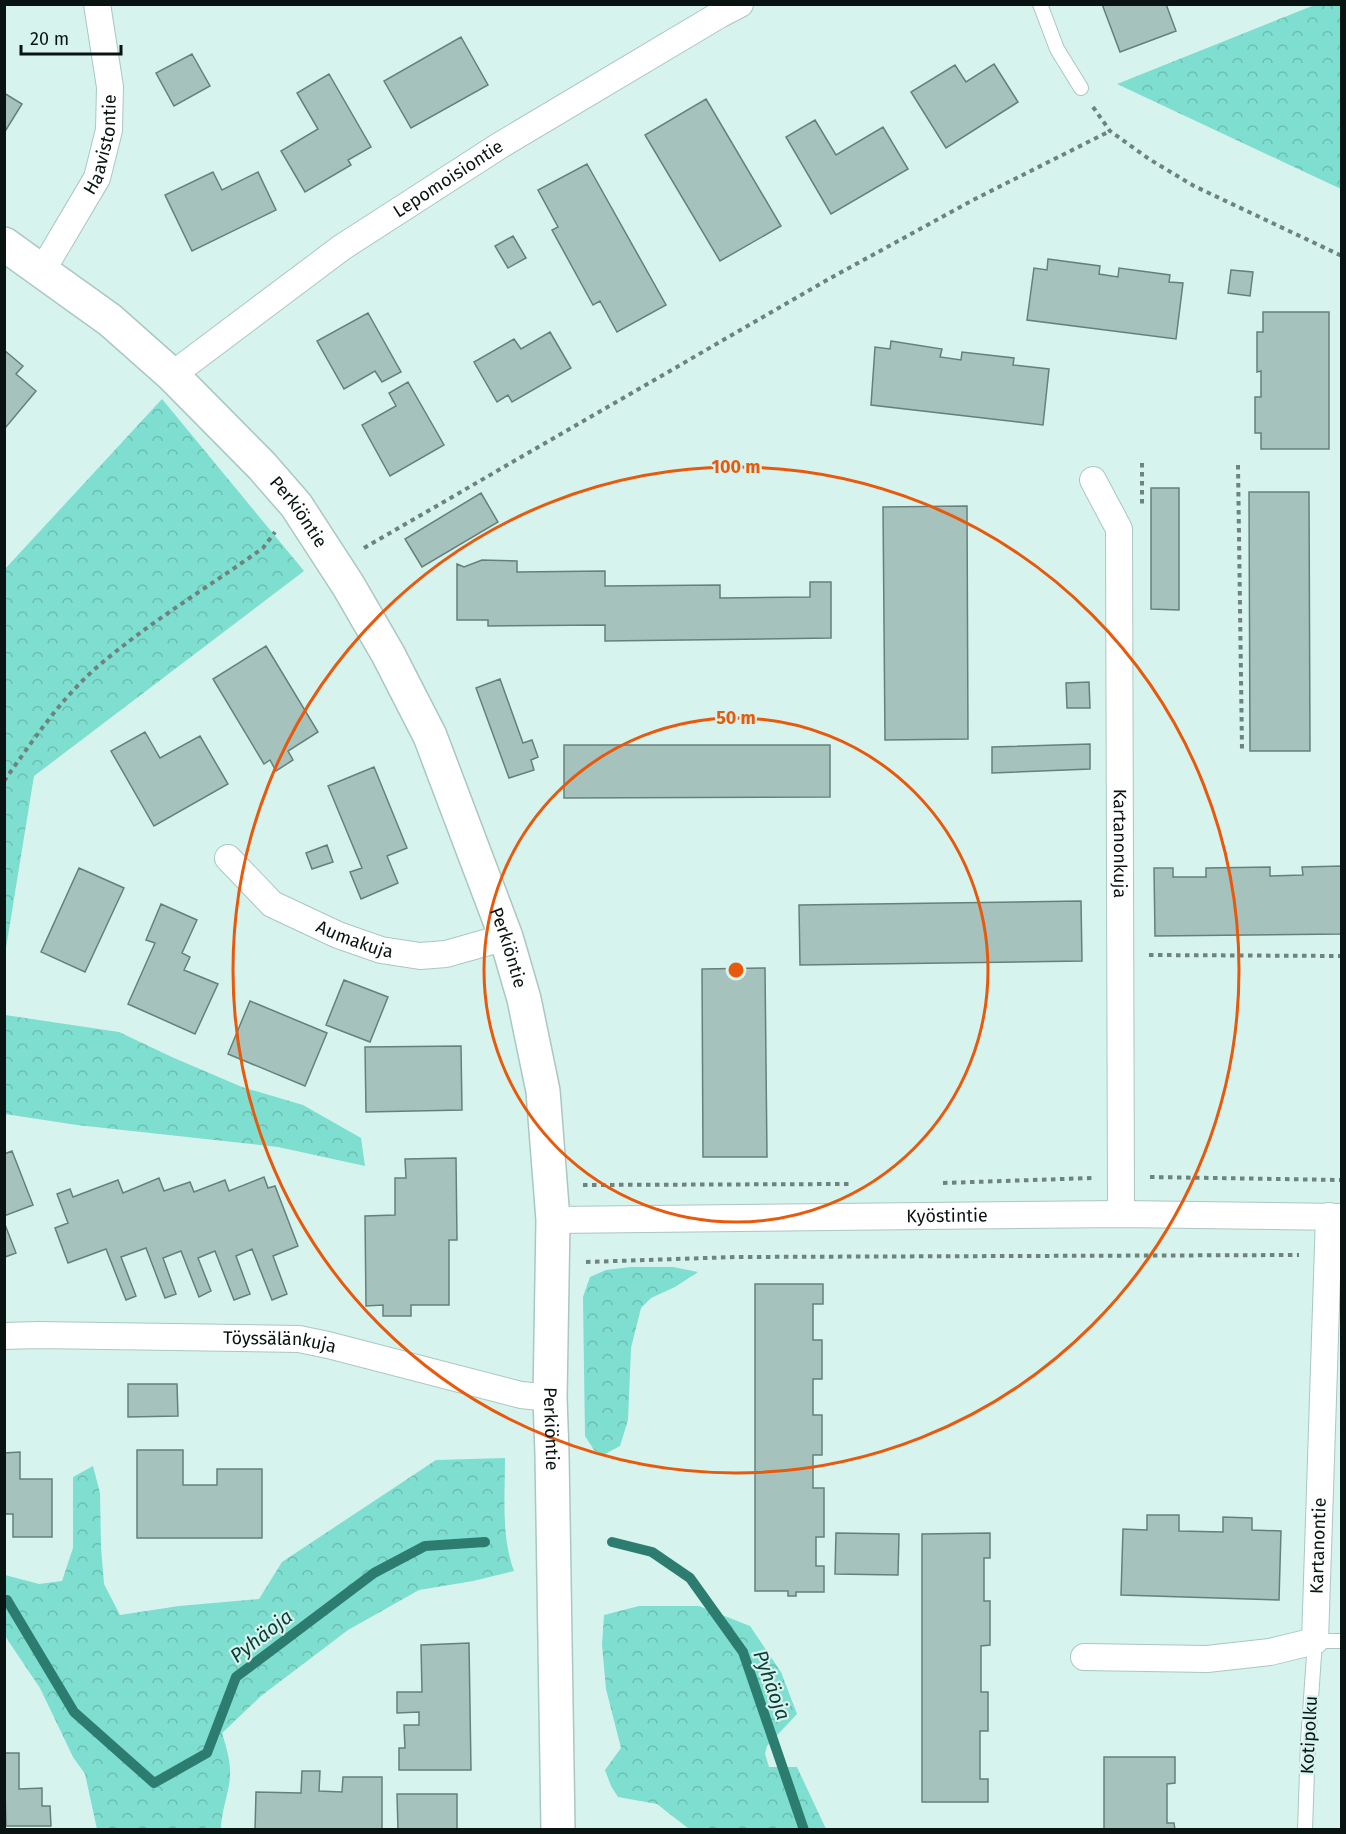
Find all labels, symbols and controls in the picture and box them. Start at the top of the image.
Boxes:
scale bar [21,18,122,56]
text: 20 m [30,28,69,50]
street label: Haavistontie [79,94,121,199]
street label: Lepomoisiontie [389,135,507,222]
text: 100 m [712,456,760,478]
street label: Perkiöntie [265,472,332,552]
text: 50 m [716,707,756,729]
street label: Kartanonkuja [1109,789,1131,898]
street label: Perkiöntie [485,904,531,990]
street label: Aumakuja [313,915,395,963]
centre of rings [726,960,746,980]
street label: Kyöstintie [906,1204,988,1227]
street label: Töyssälänkuja [223,1327,339,1358]
street label: Perkiöntie [539,1387,563,1471]
street label: Kartanontie [1306,1497,1331,1594]
water label: Pyhäoja [225,1604,297,1668]
water label: Pyhäoja [748,1647,796,1723]
street label: Kotipolku [1296,1695,1322,1775]

